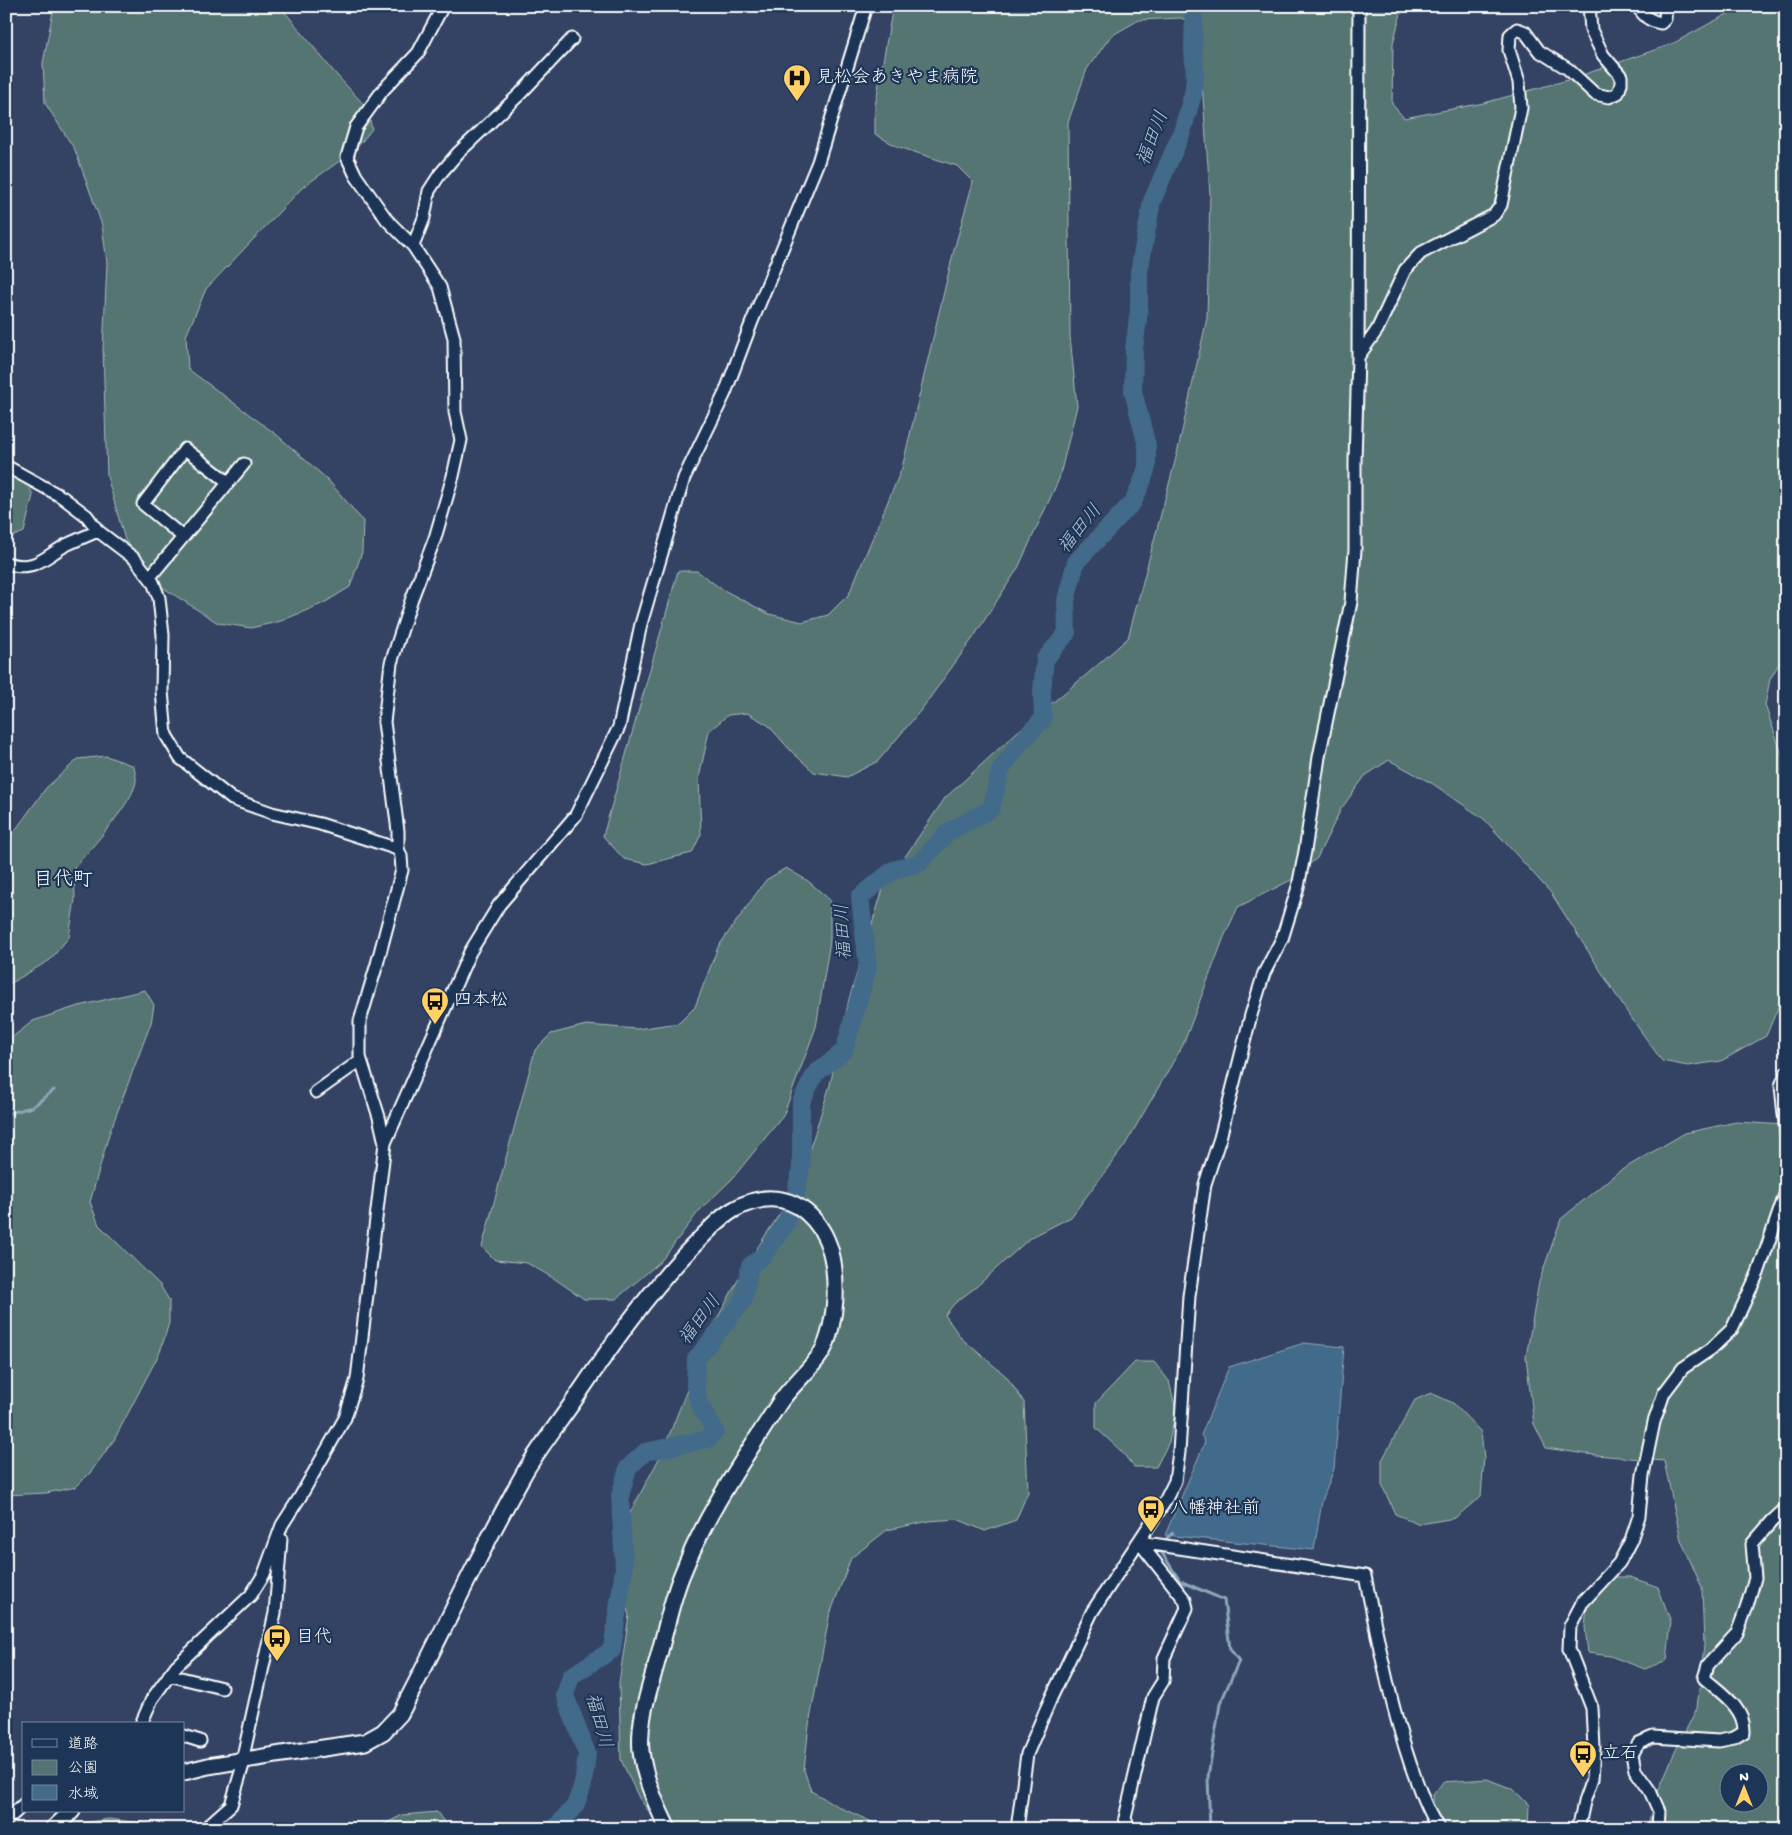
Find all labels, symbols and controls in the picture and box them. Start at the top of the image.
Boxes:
hospital icon: 見松会あきやま病院 [782,63,812,102]
place label: 見松会あきやま病院 [816,67,978,89]
water label: 福田川 [1133,108,1175,170]
water label: 福田川 [1054,501,1108,559]
district label: 目代町 [33,868,93,893]
water label: 福田川 [832,903,858,961]
bus stop icon: 四本松 [420,986,450,1025]
place label: 四本松 [454,990,508,1012]
water label: 福田川 [675,1291,727,1351]
bus stop icon: 八幡神社前 [1136,1494,1166,1533]
place label: 八幡神社前 [1170,1498,1260,1520]
bus stop icon: 目代 [262,1623,292,1662]
place label: 目代 [296,1627,332,1649]
water label: 福田川 [579,1690,615,1752]
legend [22,1722,185,1812]
text: 道路 [68,1736,98,1754]
bus stop icon: 立石 [1568,1739,1598,1778]
place label: 立石 [1602,1743,1638,1765]
text: 公園 [68,1760,98,1778]
north arrow [1720,1762,1770,1812]
text: N [1739,1769,1749,1786]
text: 水域 [68,1785,98,1804]

